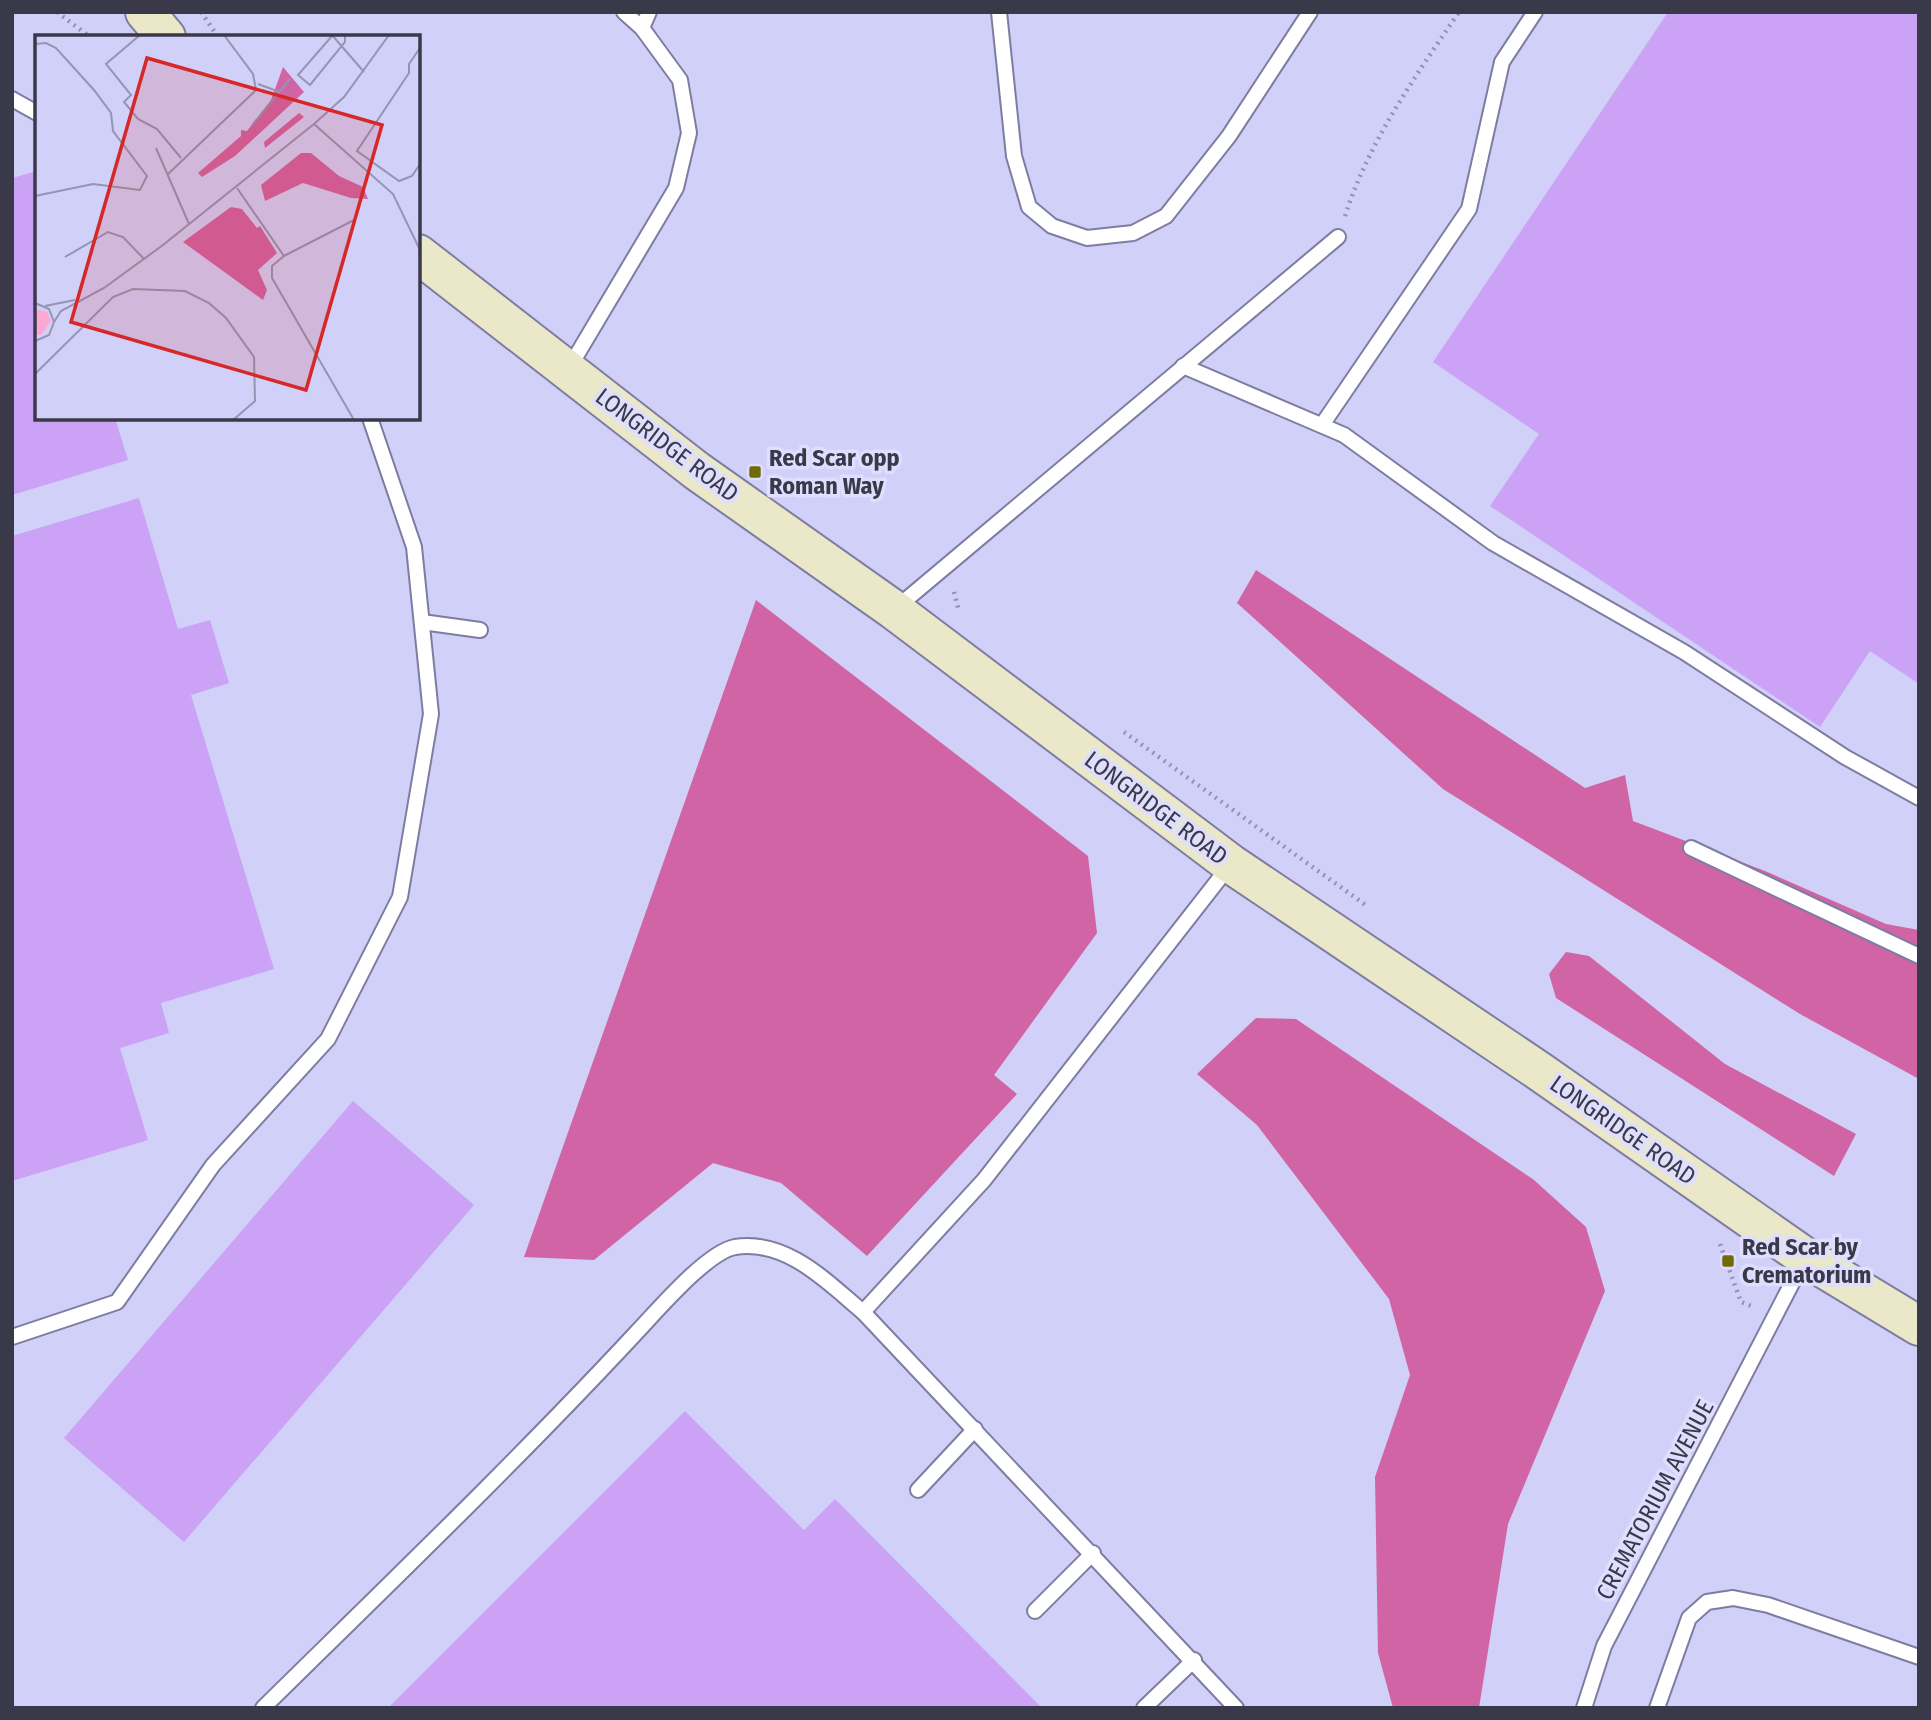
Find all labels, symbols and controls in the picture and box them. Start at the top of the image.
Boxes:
inset map [35,35,420,420]
street label: LONGRIDGE ROAD [590,382,744,508]
place label: Red Scar opp Roman Way [769,444,900,500]
marker: Red Scar opp Roman Way [747,464,763,480]
street label: LONGRIDGE ROAD [1079,745,1233,871]
street label: LONGRIDGE ROAD [1545,1069,1701,1191]
place label: Red Scar by Crematorium [1742,1233,1871,1289]
marker: Red Scar by Crematorium [1720,1253,1736,1269]
street label: CREMATORIUM AVENUE [1590,1395,1720,1605]

